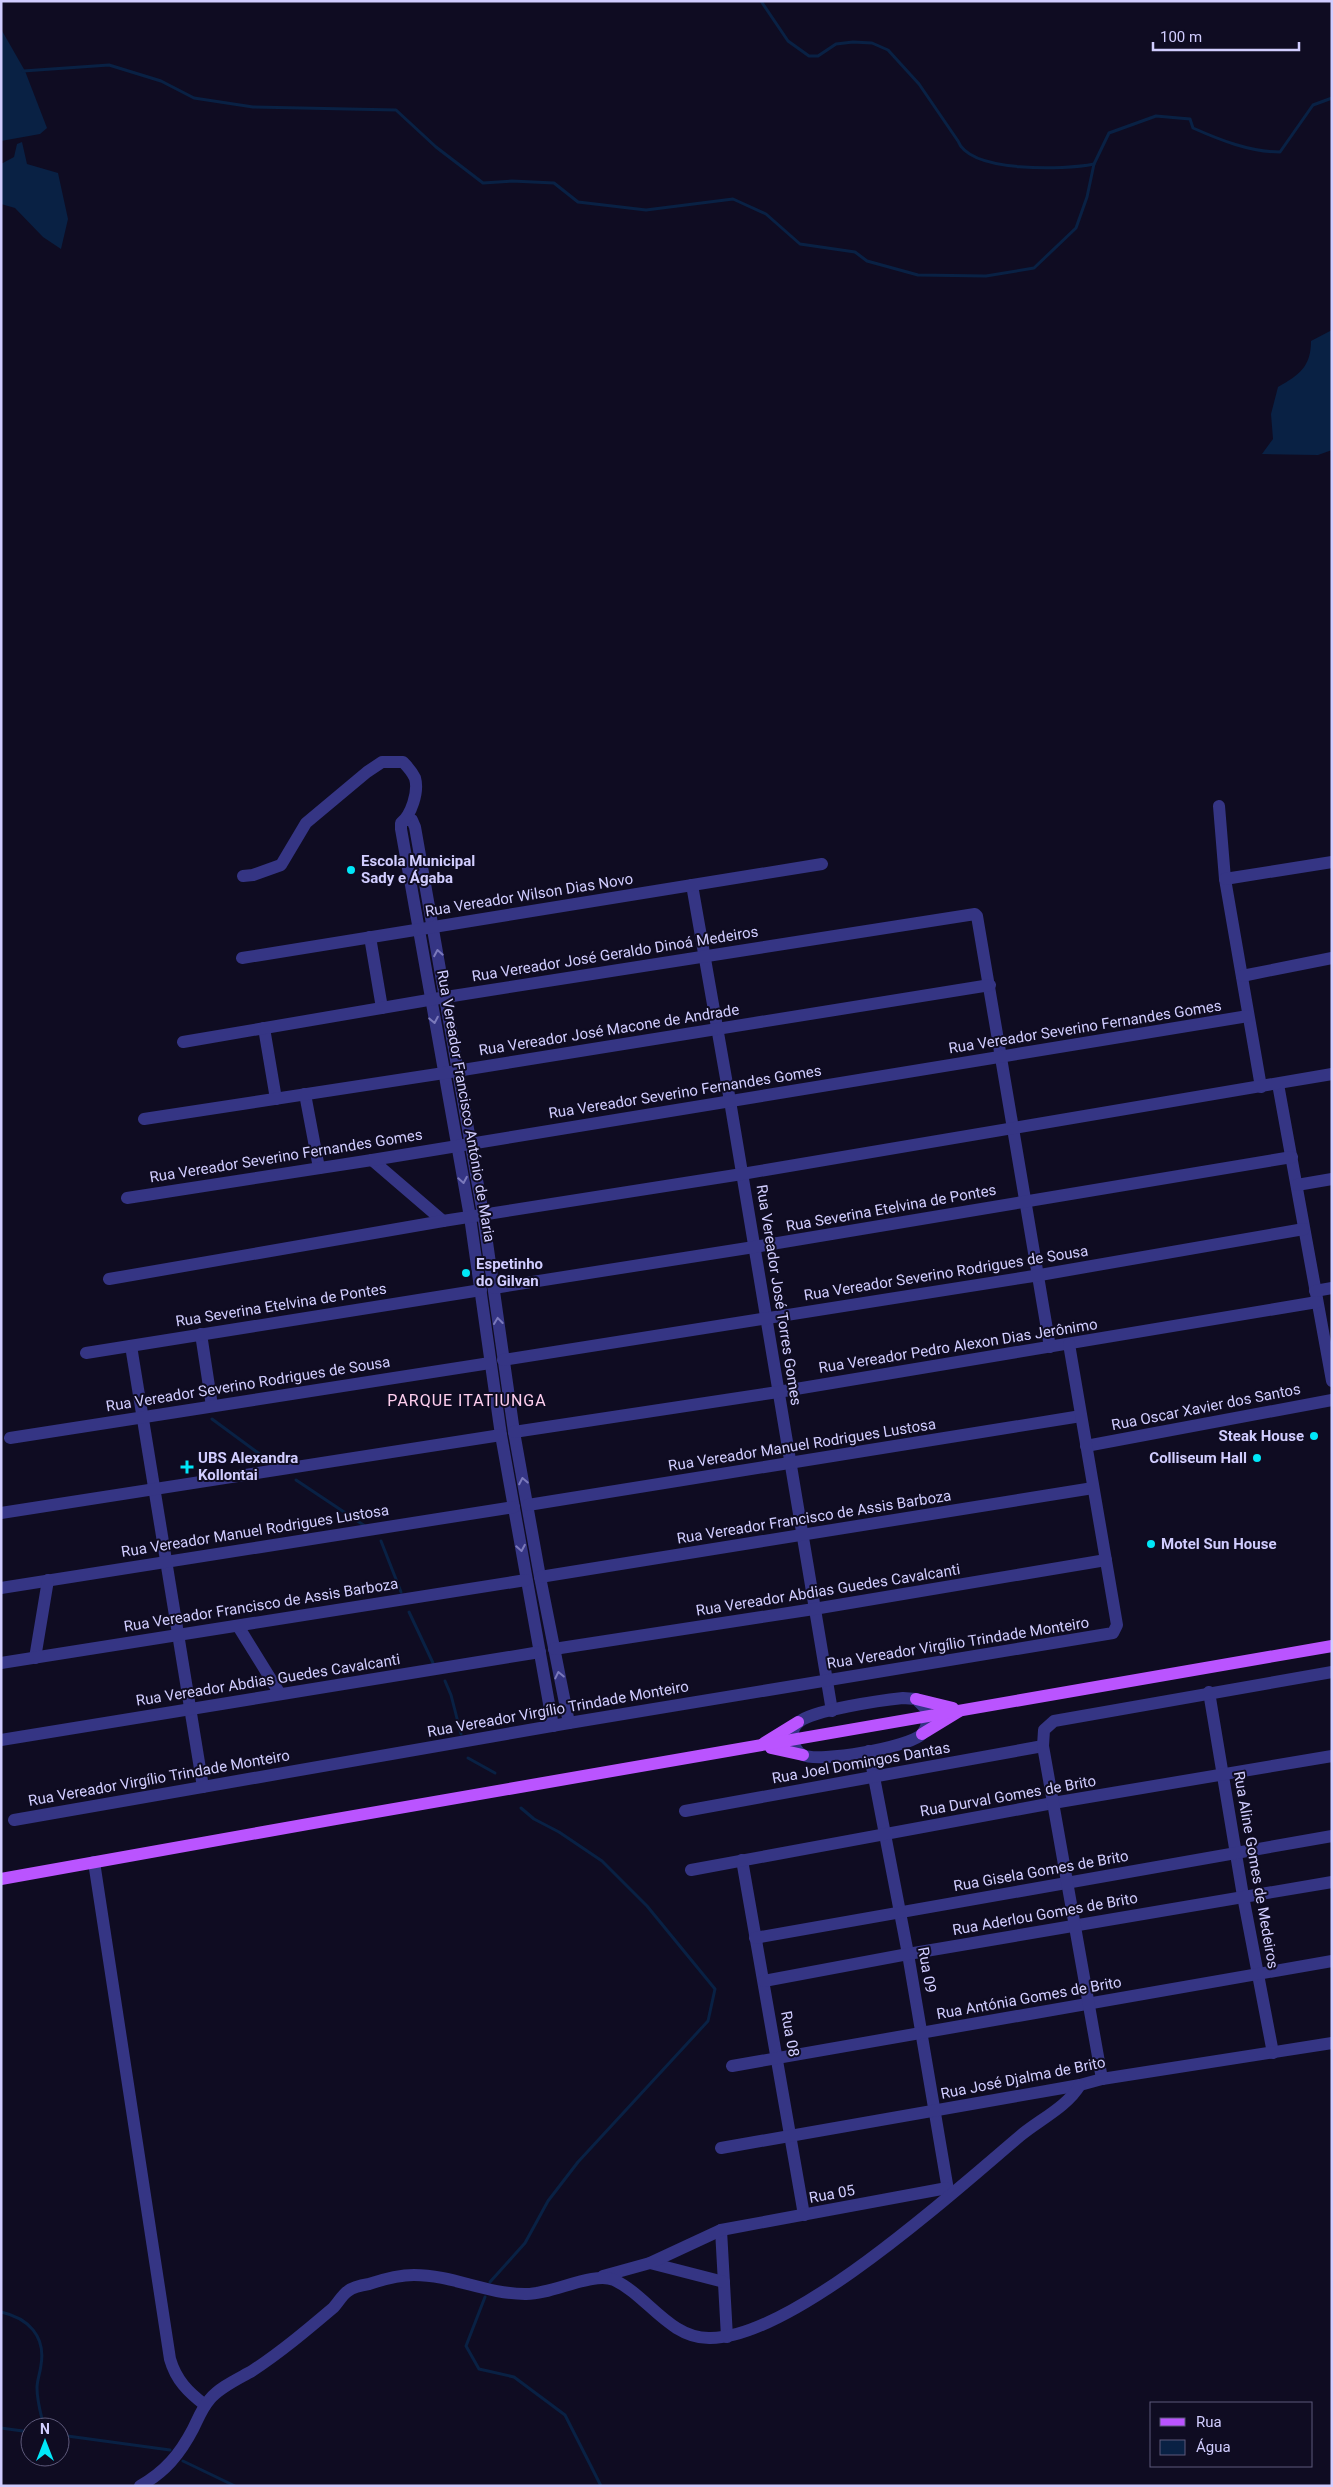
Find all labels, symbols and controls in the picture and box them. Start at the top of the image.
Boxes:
scale bar [1153,20,1299,52]
text: 100 m [1160,28,1202,46]
place label: Escola Municipal Sady e Ágaba [361,852,475,887]
marker: Escola Municipal Sady e Ágaba [345,864,357,876]
street label: Rua Vereador Wilson Dias Novo [424,870,634,920]
street label: Rua Vereador José Geraldo Dinoá Medeiros [470,922,760,986]
one-way arrow [434,949,444,957]
street label: Rua Vereador Francisco António de Maria [433,969,499,1243]
street label: Rua Vereador Severino Fernandes Gomes [947,997,1223,1057]
street label: Rua Vereador José Macone de Andrade [478,1001,741,1059]
one-way arrow [428,1016,439,1025]
street label: Rua Vereador Severino Fernandes Gomes [547,1062,823,1122]
street label: Rua Vereador Severino Fernandes Gomes [148,1126,424,1186]
one-way arrow [458,1176,468,1184]
street label: Rua Severina Etelvina de Pontes [784,1181,998,1235]
street label: Rua Vereador José Torres Gomes [753,1183,805,1407]
street label: Rua Vereador Severino Rodrigues de Sousa [803,1242,1089,1304]
place label: Espetinho do Gilvan [476,1255,543,1290]
marker: Espetinho do Gilvan [460,1267,472,1279]
street label: Rua Severina Etelvina de Pontes [174,1279,388,1331]
street label: Rua Vereador Pedro Alexon Dias Jerônimo [817,1315,1099,1377]
one-way arrow [493,1316,504,1324]
street label: Rua Vereador Severino Rodrigues de Sousa [105,1353,391,1415]
street label: Rua Oscar Xavier dos Santos [1110,1380,1302,1434]
district label: PARQUE ITATIUNGA [387,1391,547,1410]
street label: Rua Vereador Manuel Rodrigues Lustosa [667,1415,937,1475]
place label: Steak House [1219,1427,1304,1445]
marker: Steak House [1308,1430,1320,1442]
place label: UBS Alexandra Kollontai [198,1449,298,1484]
place label: Colliseum Hall [1149,1449,1247,1467]
marker: Colliseum Hall [1251,1452,1263,1464]
marker: UBS Alexandra Kollontai [180,1460,194,1474]
one-way arrow [519,1477,529,1485]
street label: Rua Vereador Francisco de Assis Barboza [675,1486,953,1548]
street label: Rua Vereador Manuel Rodrigues Lustosa [120,1501,390,1561]
place label: Motel Sun House [1161,1535,1277,1553]
marker: Motel Sun House [1145,1538,1157,1550]
one-way arrow [515,1544,525,1552]
street label: Rua Vereador Abdias Guedes Cavalcanti [695,1560,961,1620]
street label: Rua Vereador Francisco de Assis Barboza [122,1574,400,1636]
street label: Rua Vereador Virgílio Trindade Monteiro [826,1613,1090,1673]
street label: Rua Vereador Abdias Guedes Cavalcanti [135,1650,401,1710]
one-way arrow [555,1671,565,1680]
street label: Rua Vereador Virgílio Trindade Monteiro [426,1677,690,1741]
street label: Rua Joel Domingos Dantas [771,1738,951,1788]
street label: Rua Vereador Virgílio Trindade Monteiro [27,1746,291,1810]
street label: Rua Aline Gomes de Medeiros [1230,1770,1282,1970]
street label: Rua Durval Gomes de Brito [919,1772,1097,1820]
street label: Rua Gisela Gomes de Brito [952,1847,1130,1895]
street label: Rua Aderlou Gomes de Brito [951,1889,1139,1939]
street label: Rua 09 [914,1946,940,1994]
street label: Rua Antónia Gomes de Brito [935,1973,1123,2023]
street label: Rua 08 [777,2010,803,2058]
street label: Rua José Djalma de Brito [939,2053,1107,2103]
street label: Rua 05 [808,2181,856,2207]
legend [1150,2402,1313,2467]
text: Rua [1196,2413,1222,2431]
north arrow [20,2417,70,2467]
text: N [40,2421,50,2437]
text: Água [1196,2438,1231,2456]

